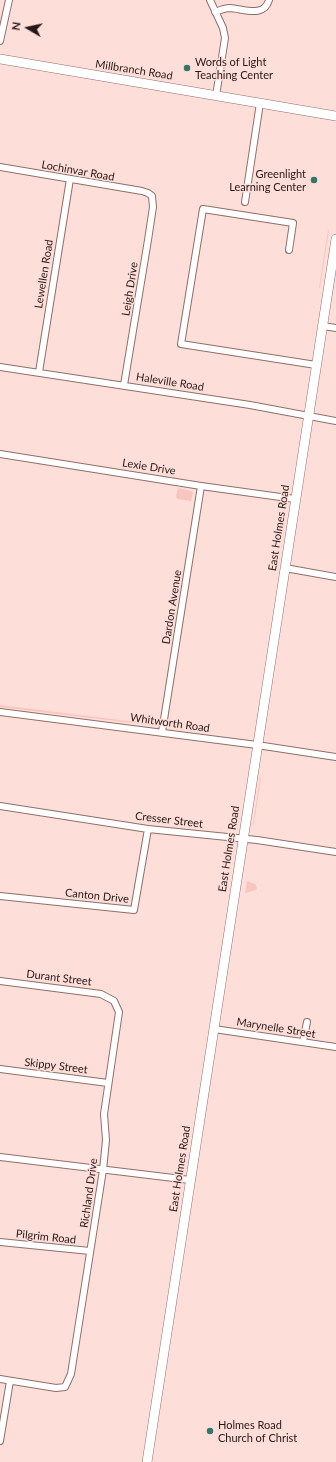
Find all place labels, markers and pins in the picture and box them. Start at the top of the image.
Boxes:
place label: Words of Light Teaching Center [195,55,273,81]
marker: Words of Light Teaching Center [182,63,192,73]
place label: Greenlight Learning Center [229,167,306,193]
marker: Greenlight Learning Center [309,175,319,185]
place label: Holmes Road Church of Christ [218,1418,297,1444]
marker: Holmes Road Church of Christ [205,1426,215,1436]

